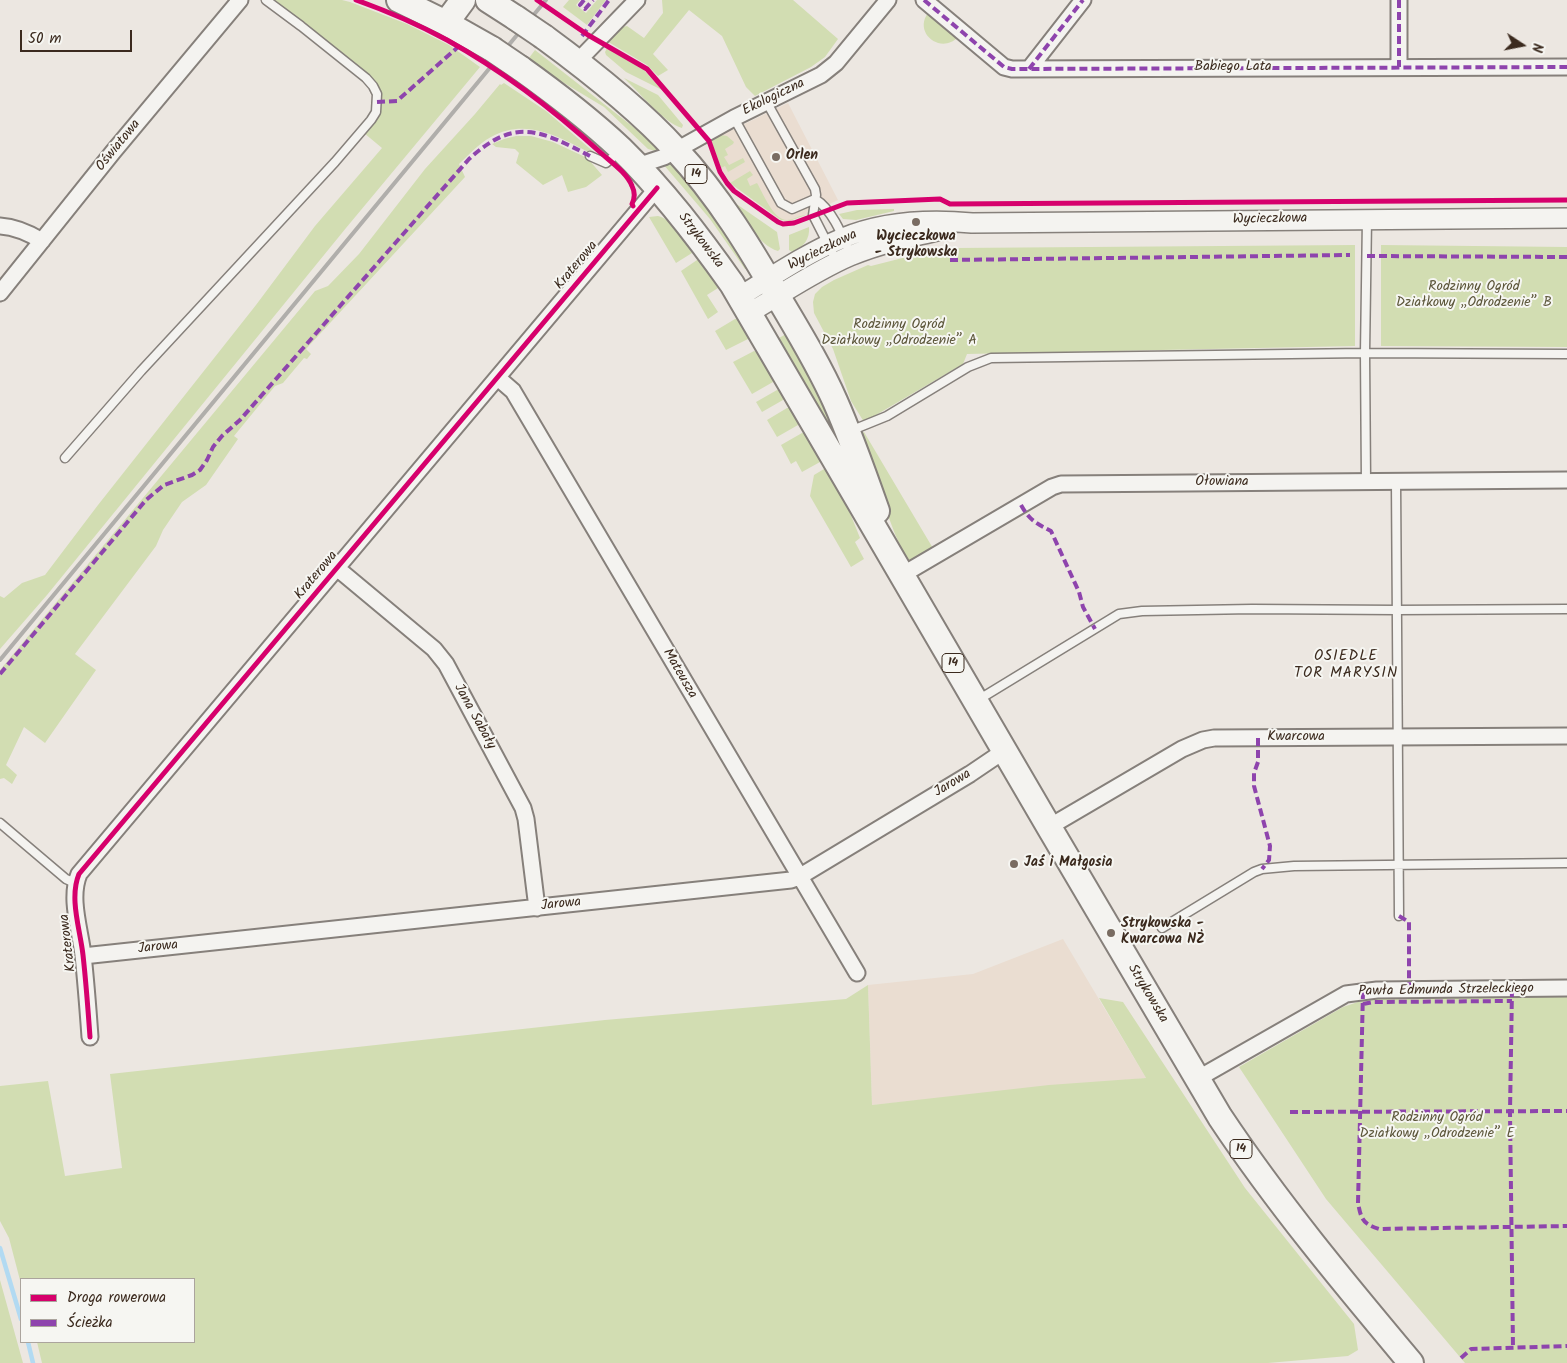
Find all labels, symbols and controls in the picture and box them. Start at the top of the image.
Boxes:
scale bar [22,20,135,52]
north arrow [1497,20,1547,70]
text: 50 m [28,27,62,51]
text: N [1525,41,1548,54]
street label: Babiego Lata [1194,60,1272,76]
street label: Ekologiczna [740,76,808,120]
street label: Oświatowa [93,117,145,175]
place label: Orlen [786,149,818,165]
marker: Orlen [770,151,782,163]
road number: 14 [685,164,707,183]
street label: Strykowska [674,210,726,272]
street label: Wycieczkowa [1233,211,1307,229]
marker: Wycieczkowa - Strykowska [910,216,922,228]
street label: Wycieczkowa [786,227,860,275]
place label: Wycieczkowa - Strykowska [874,230,958,262]
street label: Kraterowa [552,238,602,294]
park label: Rodzinny Ogród Działkowy „Odrodzenie” B [1396,280,1552,312]
park label: Rodzinny Ogród Działkowy „Odrodzenie” A [821,318,977,351]
street label: Ołowiana [1195,475,1249,491]
street label: Kraterowa [292,548,342,604]
street label: Mateusza [658,646,700,702]
district label: OSIEDLE TOR MARYSIN [1293,648,1399,683]
road number: 14 [942,654,964,672]
street label: Jana Sabały [449,681,499,753]
street label: Kwarcowa [1267,730,1325,746]
street label: Jarowa [931,766,975,802]
place label: Jaś i Małgosia [1024,856,1112,872]
marker: Jaś i Małgosia [1008,858,1020,870]
street label: Jarowa [540,895,582,915]
street label: Kraterowa [57,913,81,973]
place label: Strykowska - Kwarcowa NŻ [1121,917,1205,950]
marker: Strykowska - Kwarcowa NŻ [1105,927,1117,939]
street label: Jarowa [137,938,179,958]
street label: Strykowska [1123,962,1171,1026]
street label: Pawła Edmunda Strzeleckiego [1358,981,1534,1001]
park label: Rodzinny Ogród Działkowy „Odrodzenie” E [1359,1111,1515,1144]
road number: 14 [1230,1140,1252,1158]
legend [20,1278,195,1343]
text: Droga rowerowa [67,1286,166,1310]
text: Ścieżka [67,1311,112,1335]

